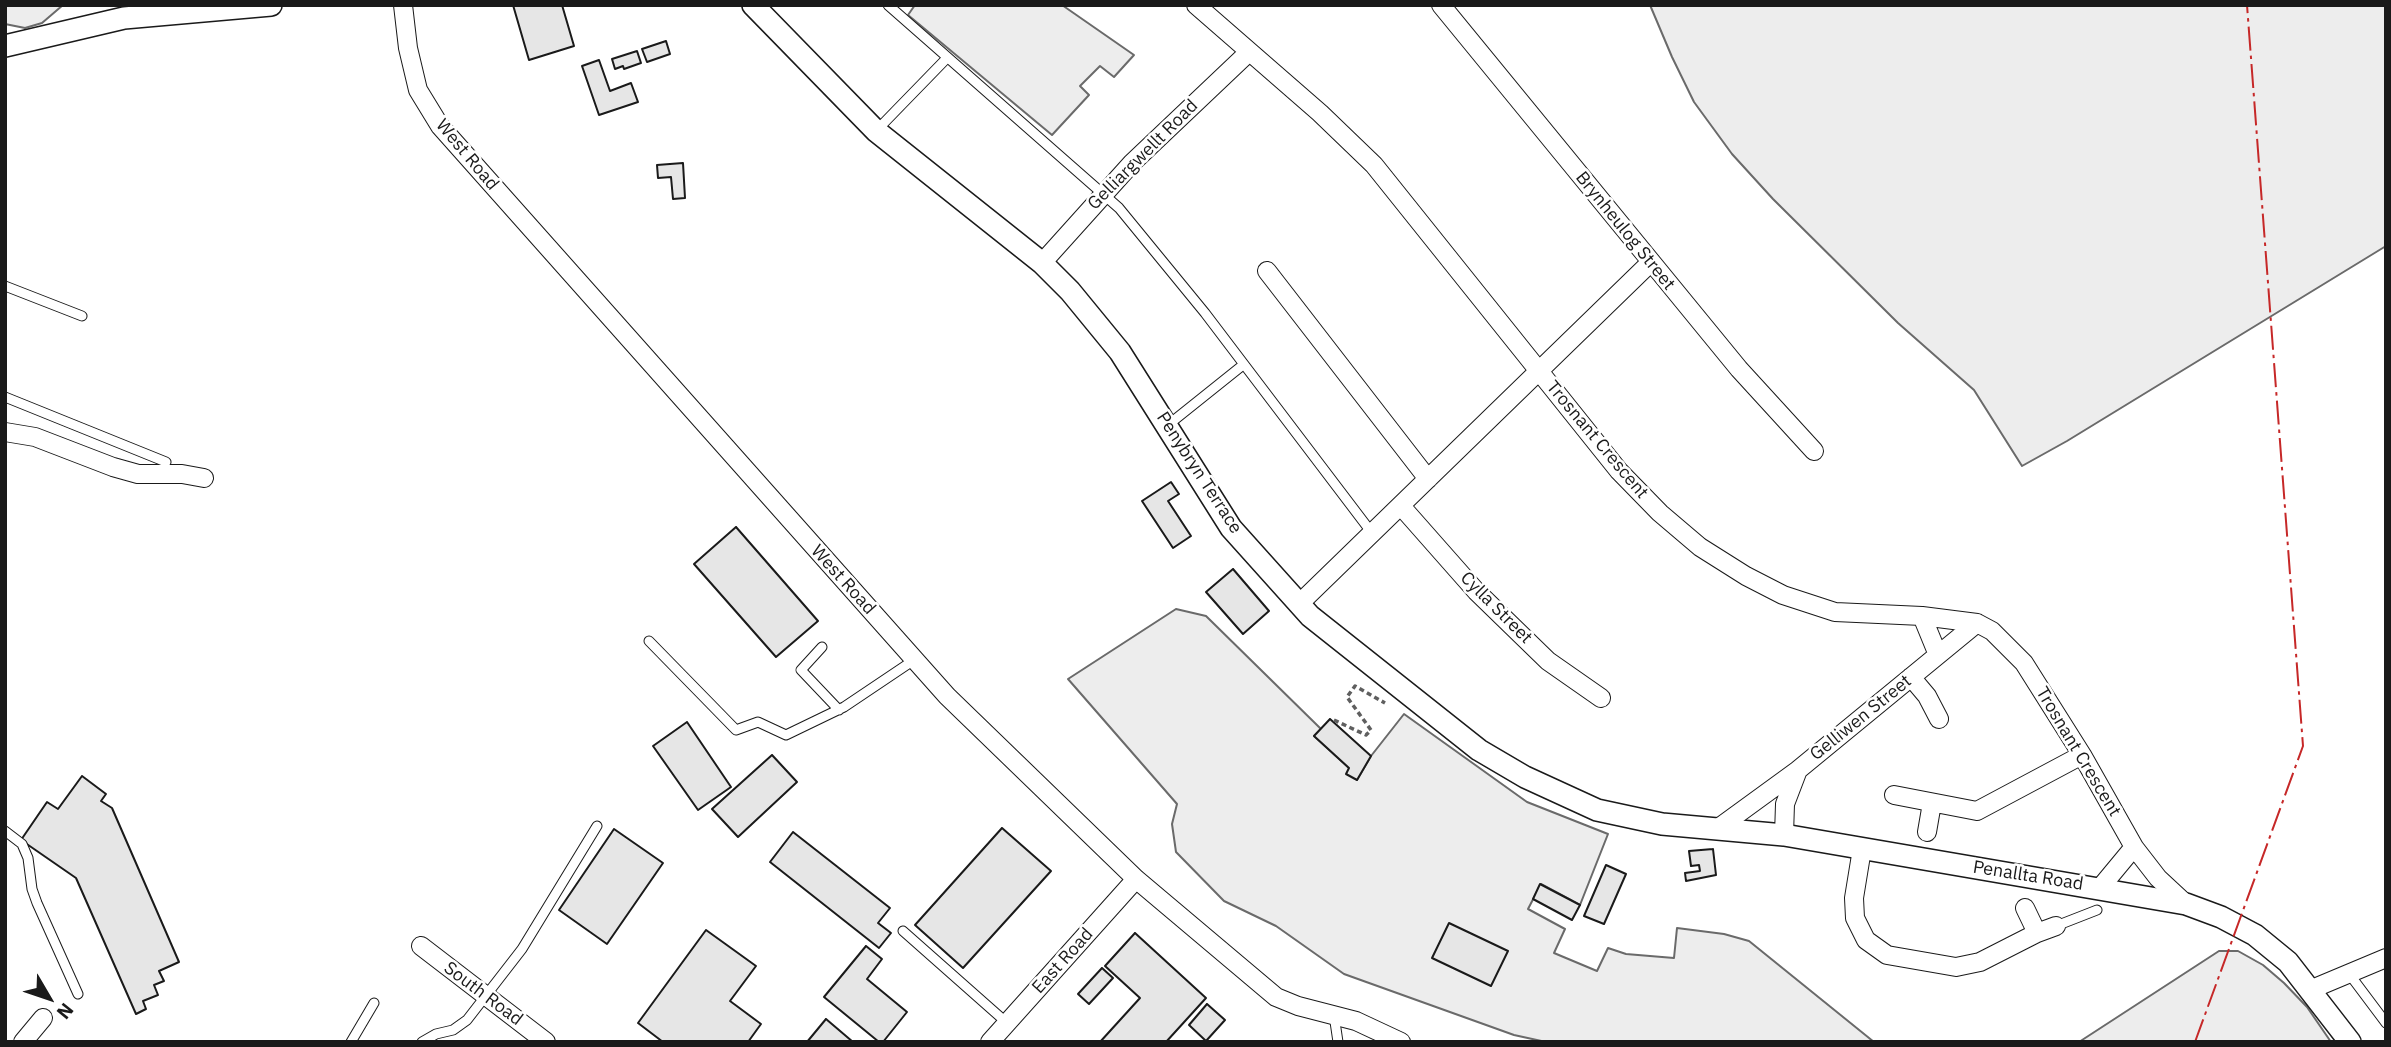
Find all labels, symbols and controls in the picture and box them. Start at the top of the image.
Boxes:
street label: Gelliargwellt Road [1083,95,1203,215]
street label: West Road [431,115,503,195]
street label: Brynheulog Street [1571,167,1679,295]
street label: Trosnant Crescent [1541,377,1653,503]
street label: Penybryn Terrace [1152,408,1246,538]
street label: West Road [806,541,880,619]
street label: Cylla Street [1455,567,1537,649]
street label: Gelliwen Street [1806,671,1916,765]
street label: Trosnant Crescent [2031,683,2125,821]
street label: Penallta Road [1971,857,2085,895]
street label: East Road [1028,924,1098,998]
street label: South Road [439,957,527,1031]
north arrow [14,963,84,1033]
text: N [52,998,79,1024]

